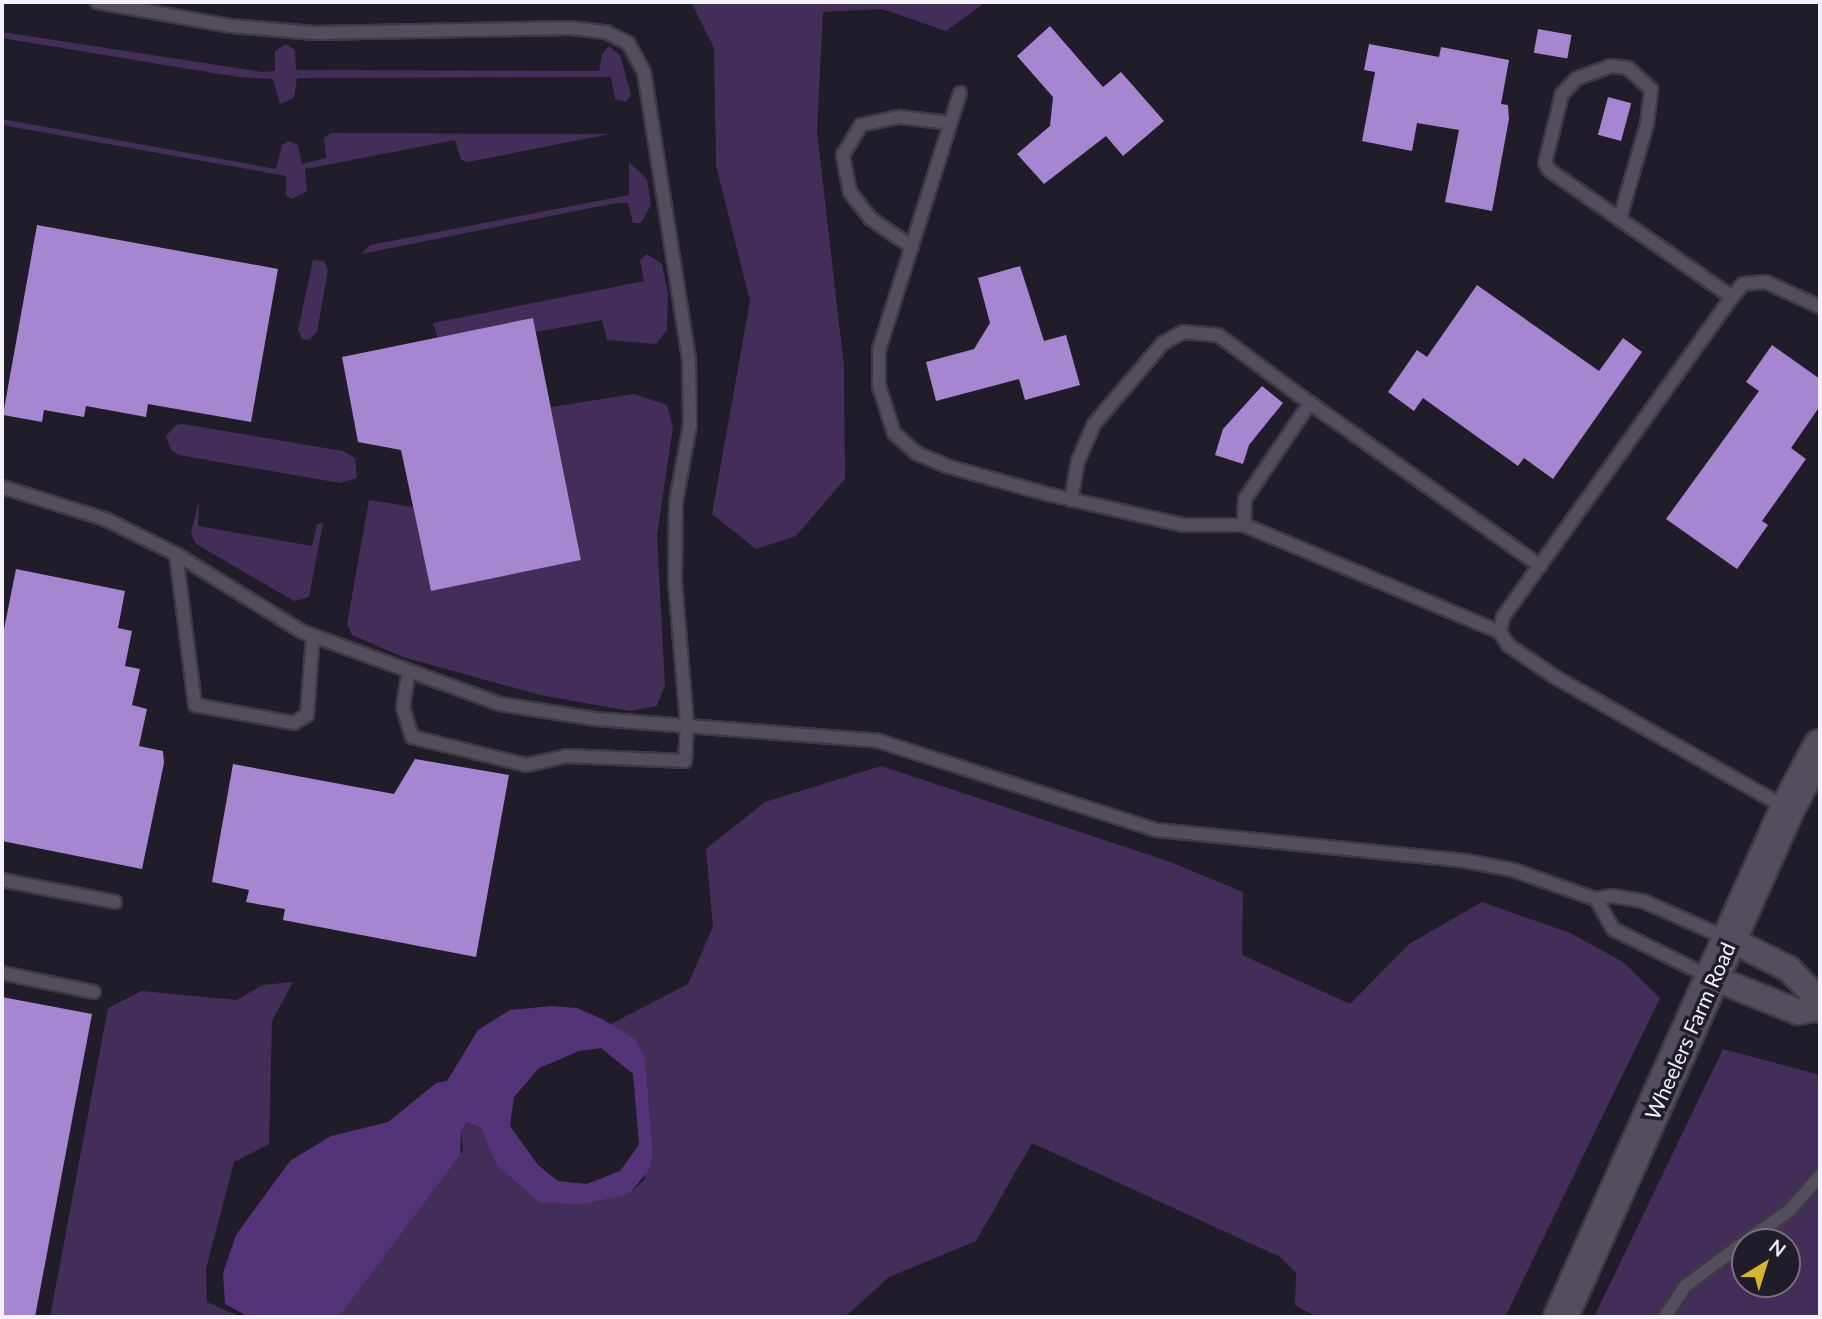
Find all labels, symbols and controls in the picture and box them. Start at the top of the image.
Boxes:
street label: Wheelers Farm Road [1640,938,1740,1124]
north arrow [1731,1228,1801,1298]
text: N [1765,1234,1791,1261]

